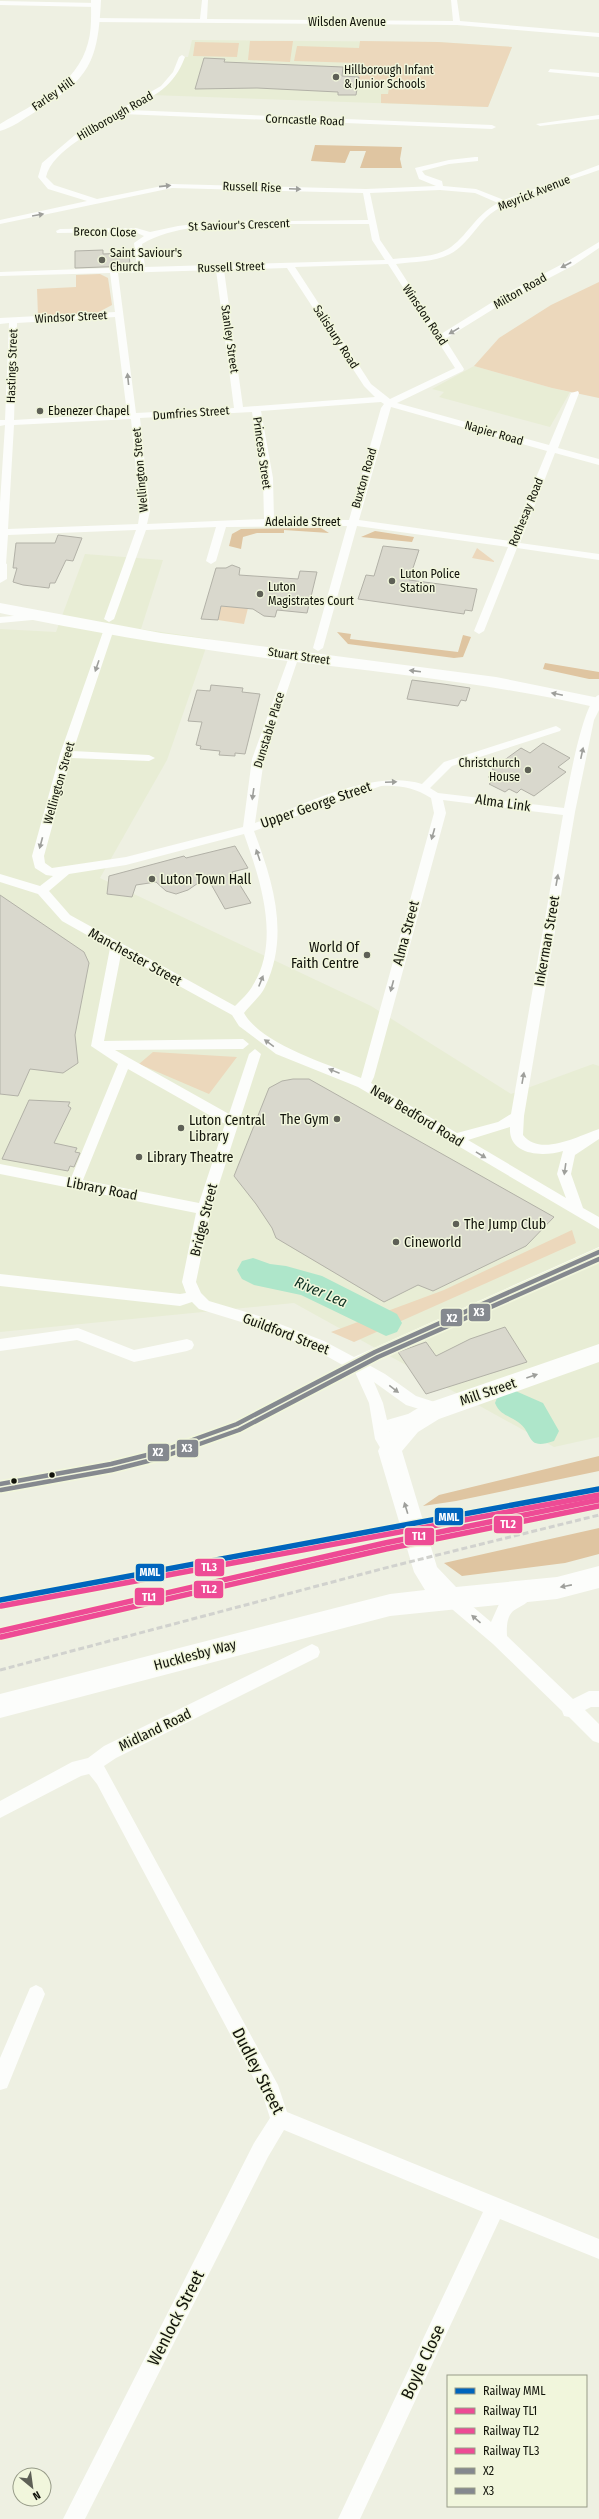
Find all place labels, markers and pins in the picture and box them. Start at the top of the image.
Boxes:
place label: Hillborough Infant & Junior Schools [344,63,434,91]
marker: Hillborough Infant & Junior Schools [331,72,341,82]
place label: Saint Saviour's Church [110,246,182,274]
marker: Saint Saviour's Church [97,255,107,265]
place label: Ebenezer Chapel [48,404,129,418]
marker: Ebenezer Chapel [35,406,45,416]
place label: Luton Police Station [400,567,460,595]
marker: Luton Police Station [387,576,397,586]
place label: Luton Magistrates Court [268,580,354,608]
marker: Luton Magistrates Court [255,589,265,599]
place label: Christchurch House [459,756,520,784]
marker: Christchurch House [523,765,533,775]
place label: Luton Town Hall [160,871,252,888]
marker: Luton Town Hall [147,874,157,884]
place label: World Of Faith Centre [291,939,361,972]
marker: World Of Faith Centre [362,950,372,960]
place label: The Gym [280,1111,329,1128]
place label: Luton Central Library [189,1112,266,1145]
marker: The Gym [332,1114,342,1124]
marker: Luton Central Library [176,1123,186,1133]
place label: Library Theatre [147,1149,233,1166]
marker: Library Theatre [134,1152,144,1162]
place label: The Jump Club [464,1216,546,1233]
marker: The Jump Club [451,1219,461,1229]
place label: Cineworld [404,1234,461,1251]
marker: Cineworld [391,1237,401,1247]
unlabelled marker [47,1470,57,1480]
unlabelled marker [9,1476,19,1486]

